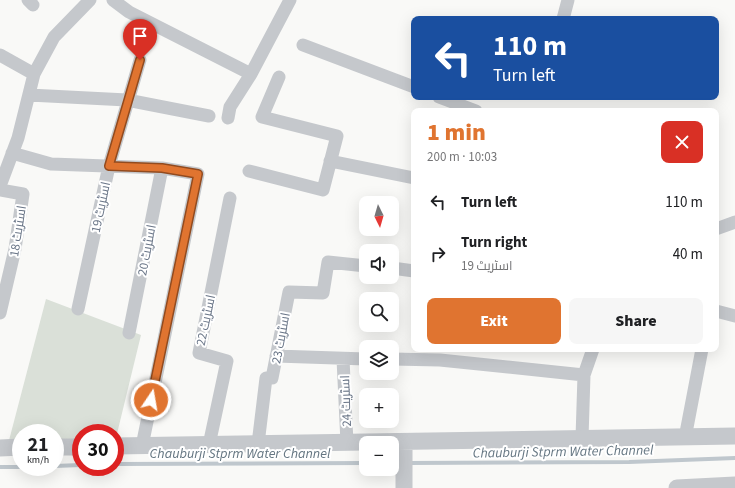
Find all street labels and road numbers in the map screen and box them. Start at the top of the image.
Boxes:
street label: اسٹریٹ 19 [87,180,115,234]
street label: اسٹریٹ 18 [5,204,31,258]
street label: اسٹریٹ 20 [133,223,161,277]
street label: اسٹریٹ 22 [192,293,220,347]
street label: اسٹریٹ 23 [267,311,295,365]
street label: اسٹریٹ 24 [336,375,356,427]

